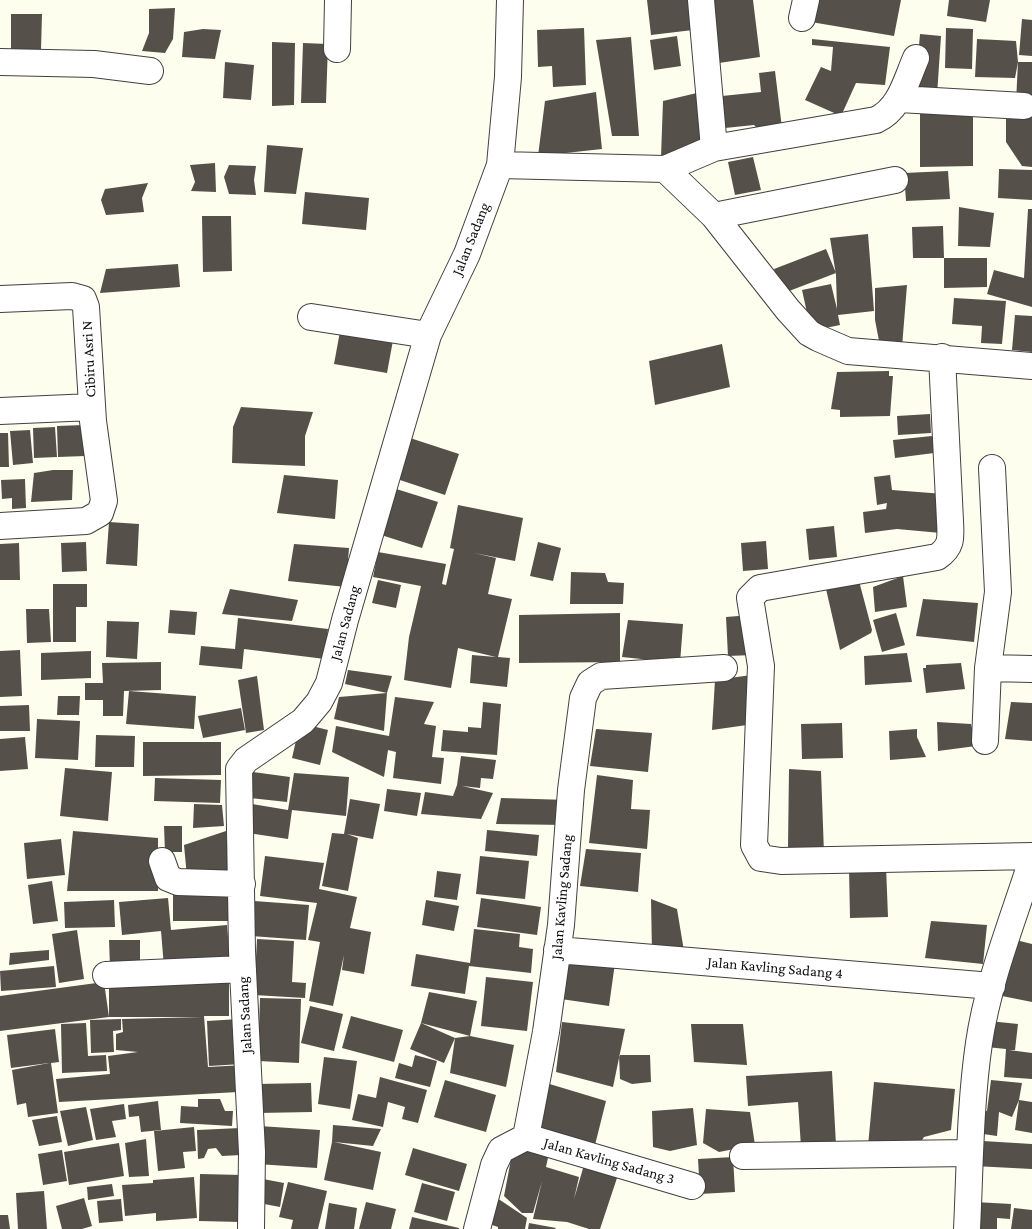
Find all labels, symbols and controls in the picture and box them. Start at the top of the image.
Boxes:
street label: Jalan Sadang [448,200,494,278]
street label: Cibiru Asri N [78,320,100,398]
street label: Jalan Sadang [326,583,364,663]
street label: Jalan Kavling Sadang [548,834,576,960]
street label: Jalan Kavling Sadang 4 [706,953,844,983]
street label: Jalan Sadang [234,976,256,1054]
street label: Jalan Kavling Sadang 3 [541,1134,677,1188]

